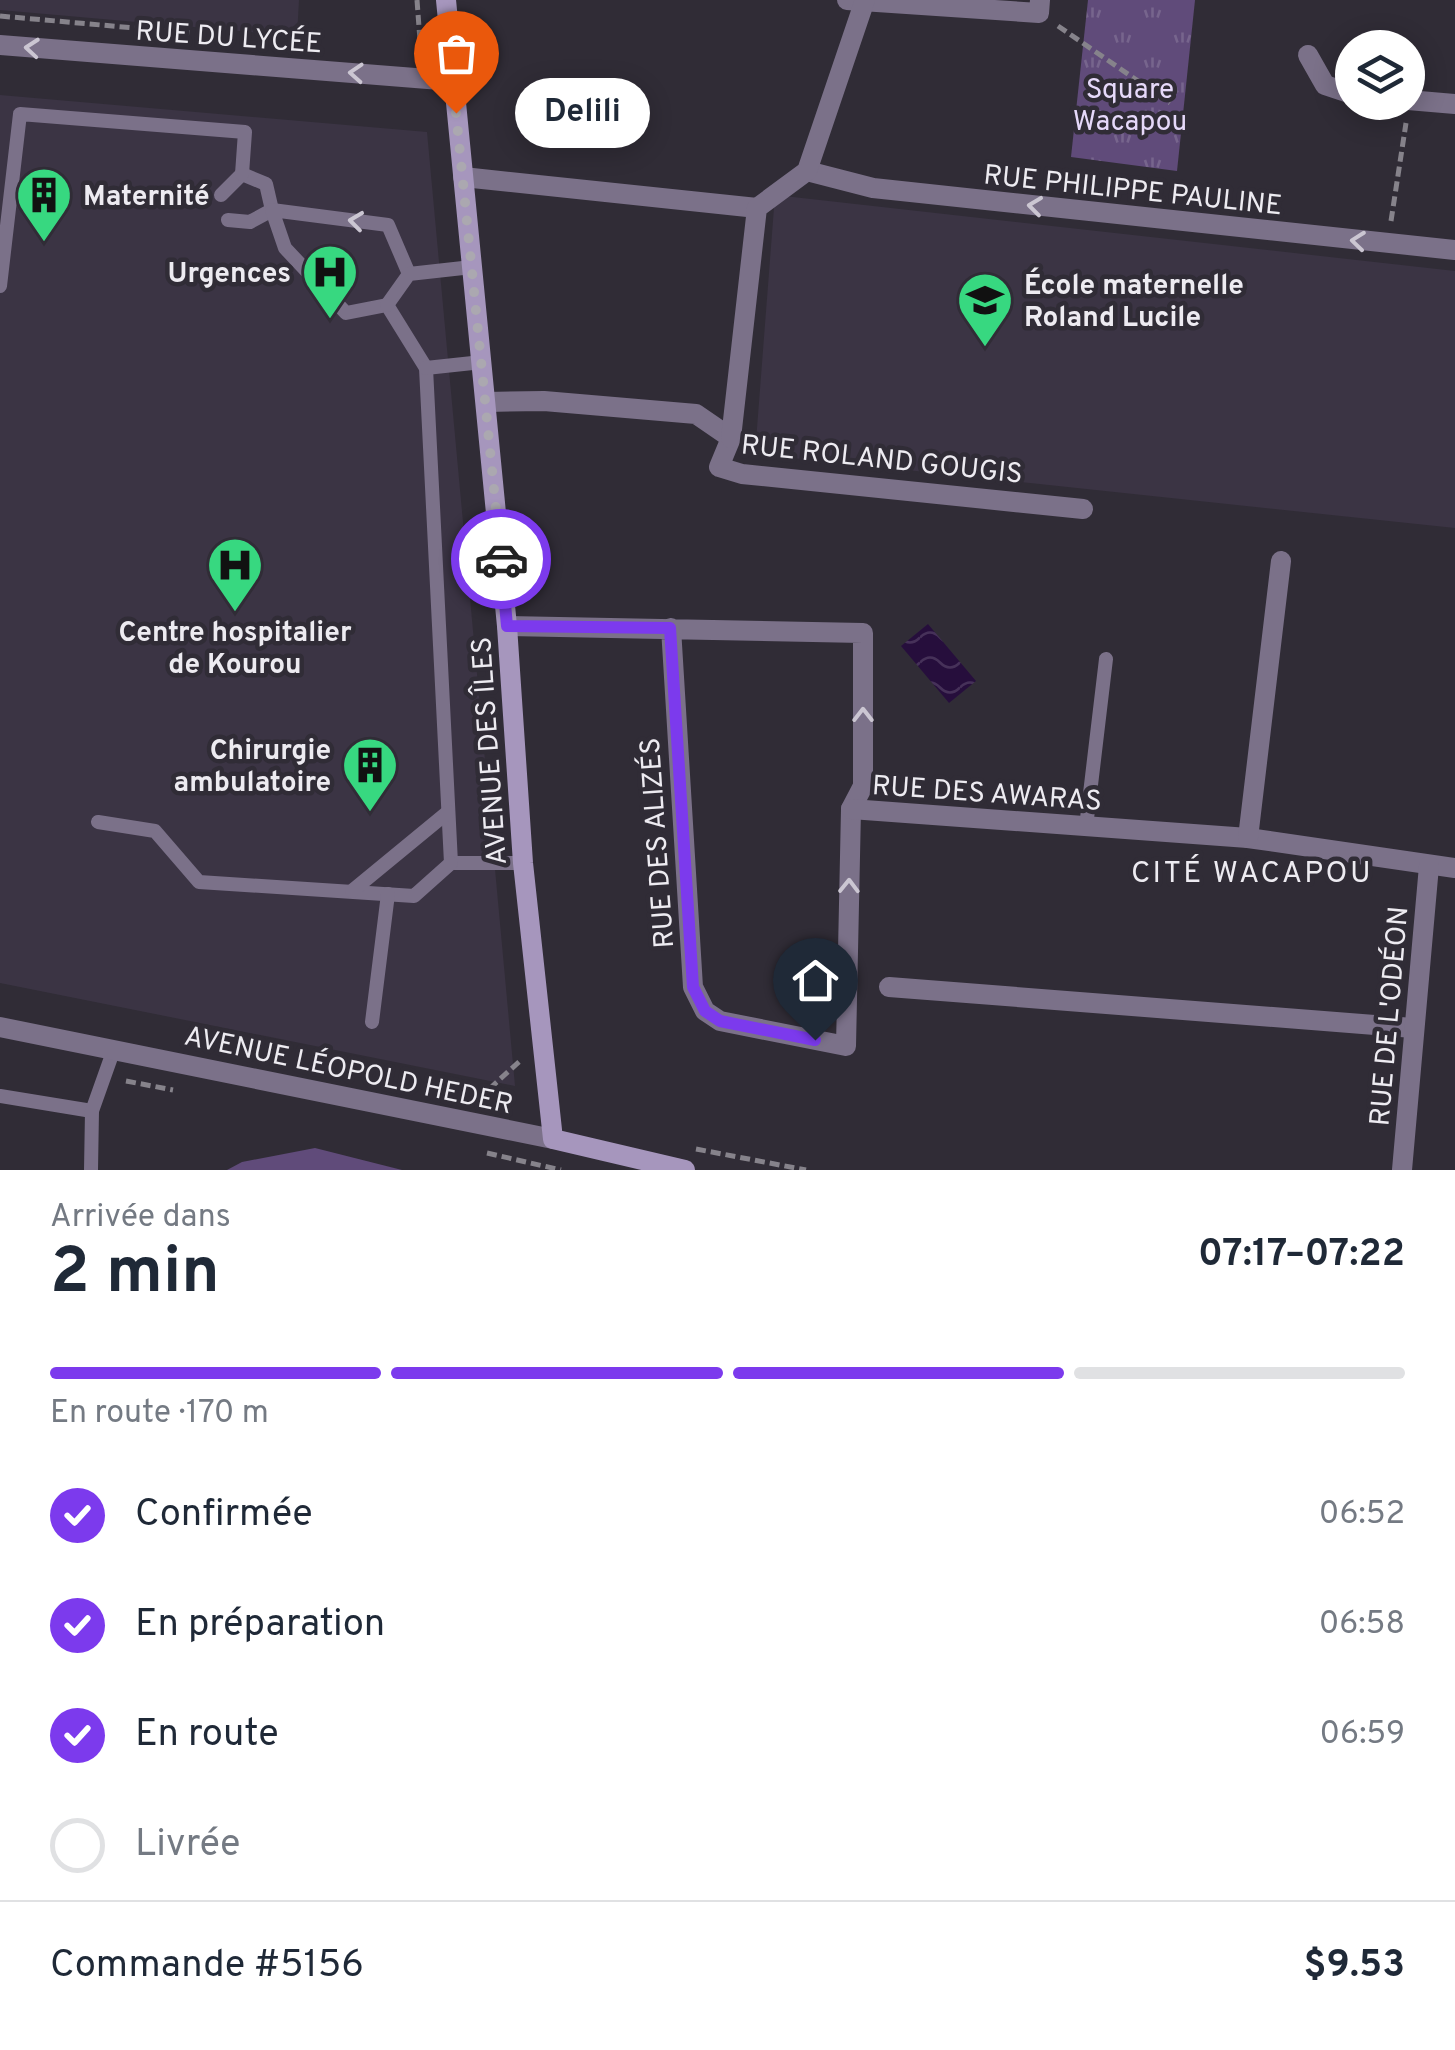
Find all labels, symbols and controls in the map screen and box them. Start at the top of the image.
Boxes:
pin [414,11,499,114]
street label: RUE DU LYCÉE [134,13,323,63]
icon: bag [429,26,484,81]
map controls [1335,30,1425,120]
button: layers [1335,30,1425,120]
one-way arrow [24,38,40,60]
one-way arrow [348,63,364,85]
park label: Square Wacapou [1073,73,1187,141]
callout: Delili [516,78,651,148]
text: Delili [544,93,621,133]
street label: RUE PHILIPPE PAULINE [982,158,1284,226]
building icon: Maternité [14,165,74,244]
place label: Maternité [83,180,210,216]
one-way arrow [1026,196,1042,217]
one-way arrow [348,211,365,232]
one-way arrow [1349,231,1365,253]
hospital icon: Urgences [300,242,360,321]
place label: Urgences [168,257,291,293]
place label: École maternelle Roland Lucile [1024,267,1244,337]
school or university icon: École maternelle Roland Lucile [955,270,1015,349]
street label: RUE ROLAND GOUGIS [739,428,1024,494]
courier [451,509,551,609]
icon: car [474,532,529,587]
hospital icon: Centre hospitalier de Kourou [205,535,265,614]
place label: Centre hospitalier de Kourou [118,616,352,684]
street label: AVENUE DES ÎLES [463,635,517,866]
one-way arrow [852,706,874,722]
place label: Chirurgie ambulatoire [173,734,331,802]
building icon: Chirurgie ambulatoire [340,735,400,814]
street label: RUE DES ALIZÉS [632,736,684,950]
street label: RUE DES AWARAS [871,769,1103,821]
district label: CITÉ WACAPOU [1131,854,1373,893]
one-way arrow [839,878,860,894]
street label: RUE DE L'ODÉON [1361,905,1419,1128]
pin [773,938,858,1041]
icon: home [788,953,843,1008]
street label: AVENUE LÉOPOLD HEDER [181,1018,516,1124]
text: Arrivée dans [50,1198,231,1238]
text: 07:17–07:22 [1198,1231,1405,1280]
text: 2 min [50,1234,220,1316]
text: En route · 170 m [50,1394,269,1434]
icon: check [50,1488,105,1543]
text: Confirmée [135,1491,313,1540]
text: 06:52 [1319,1495,1405,1535]
icon: check [50,1598,105,1653]
text: En préparation [135,1601,385,1650]
text: 06:58 [1319,1605,1405,1645]
icon: check [50,1708,105,1763]
text: En route [135,1711,279,1760]
text: 06:59 [1319,1715,1405,1755]
text: Livrée [135,1821,240,1870]
text: Commande #5156 [50,1942,364,1991]
text: $9.53 [1303,1942,1405,1991]

